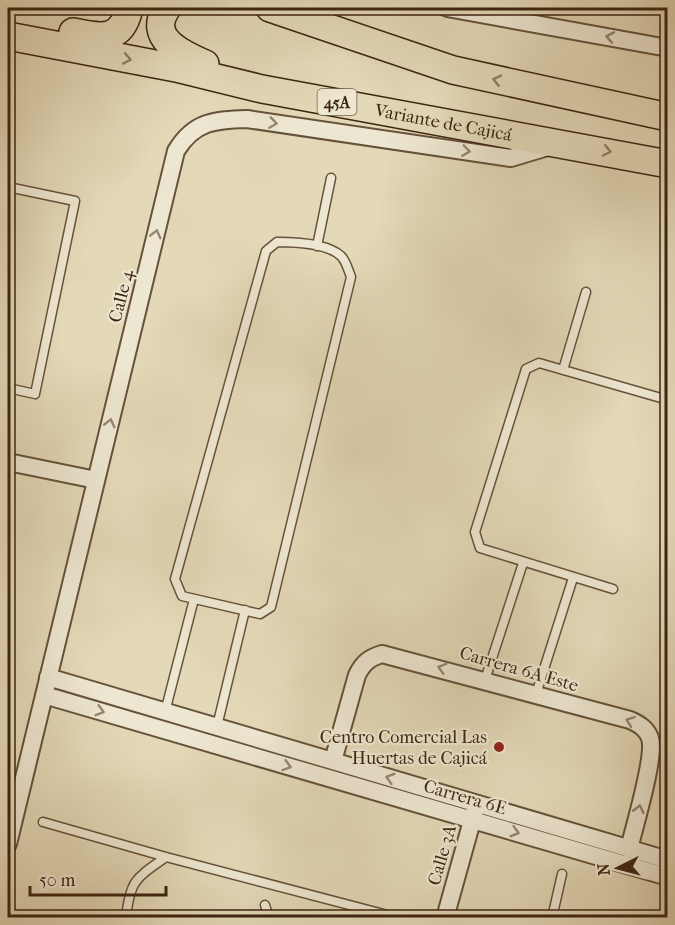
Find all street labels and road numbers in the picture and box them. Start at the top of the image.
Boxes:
road number: 45A [318,89,356,115]
street label: Variante de Cajicá [372,100,514,146]
street label: Calle 4 [105,267,138,325]
street label: Carrera 6A Este [457,642,581,697]
street label: Carrera 6E [421,776,509,819]
street label: Calle 3A [424,822,461,888]

